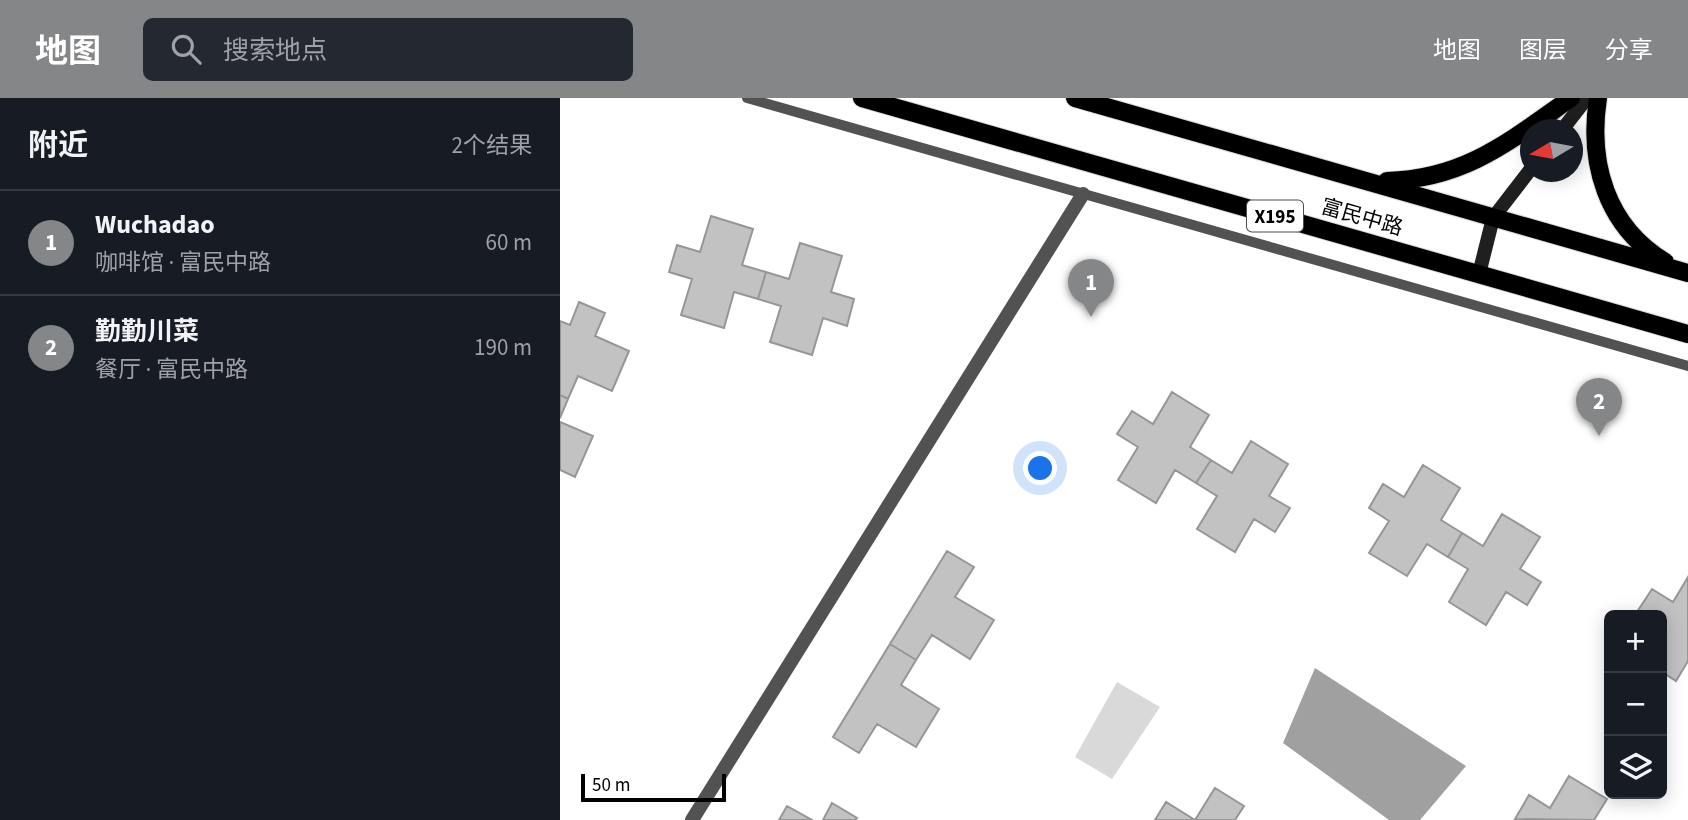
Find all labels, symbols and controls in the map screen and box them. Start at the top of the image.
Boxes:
search box [143,18,633,81]
text: 地图 [35,28,101,75]
icon: search [167,30,205,68]
text: 搜索地点 [223,32,327,69]
text: 地图 [1433,33,1481,68]
text: 图层 [1519,33,1567,68]
text: 分享 [1605,33,1653,68]
north arrow [1520,119,1583,182]
text: 附近 [28,124,88,167]
text: 2个结果 [452,129,532,162]
street label: 富民中路 [1317,191,1407,243]
road number: X195 [1247,200,1303,232]
text: Wuchadao [95,206,215,243]
text: 1 [45,226,57,259]
text: 60 m [485,226,532,259]
text: 咖啡馆 · 富民中路 [95,246,271,279]
pin: 1 [1068,259,1114,317]
text: 勤勤川菜 [95,313,199,350]
text: 2 [45,331,57,364]
text: 190 m [474,331,532,364]
text: 餐厅 · 富民中路 [95,353,248,386]
pin: 2 [1576,378,1622,436]
your location [1023,451,1057,485]
map controls [1604,610,1667,799]
button: + [1604,610,1667,673]
button: − [1604,673,1667,736]
button: layers [1604,736,1667,799]
scale bar [581,771,726,803]
text: 50 m [592,772,630,799]

